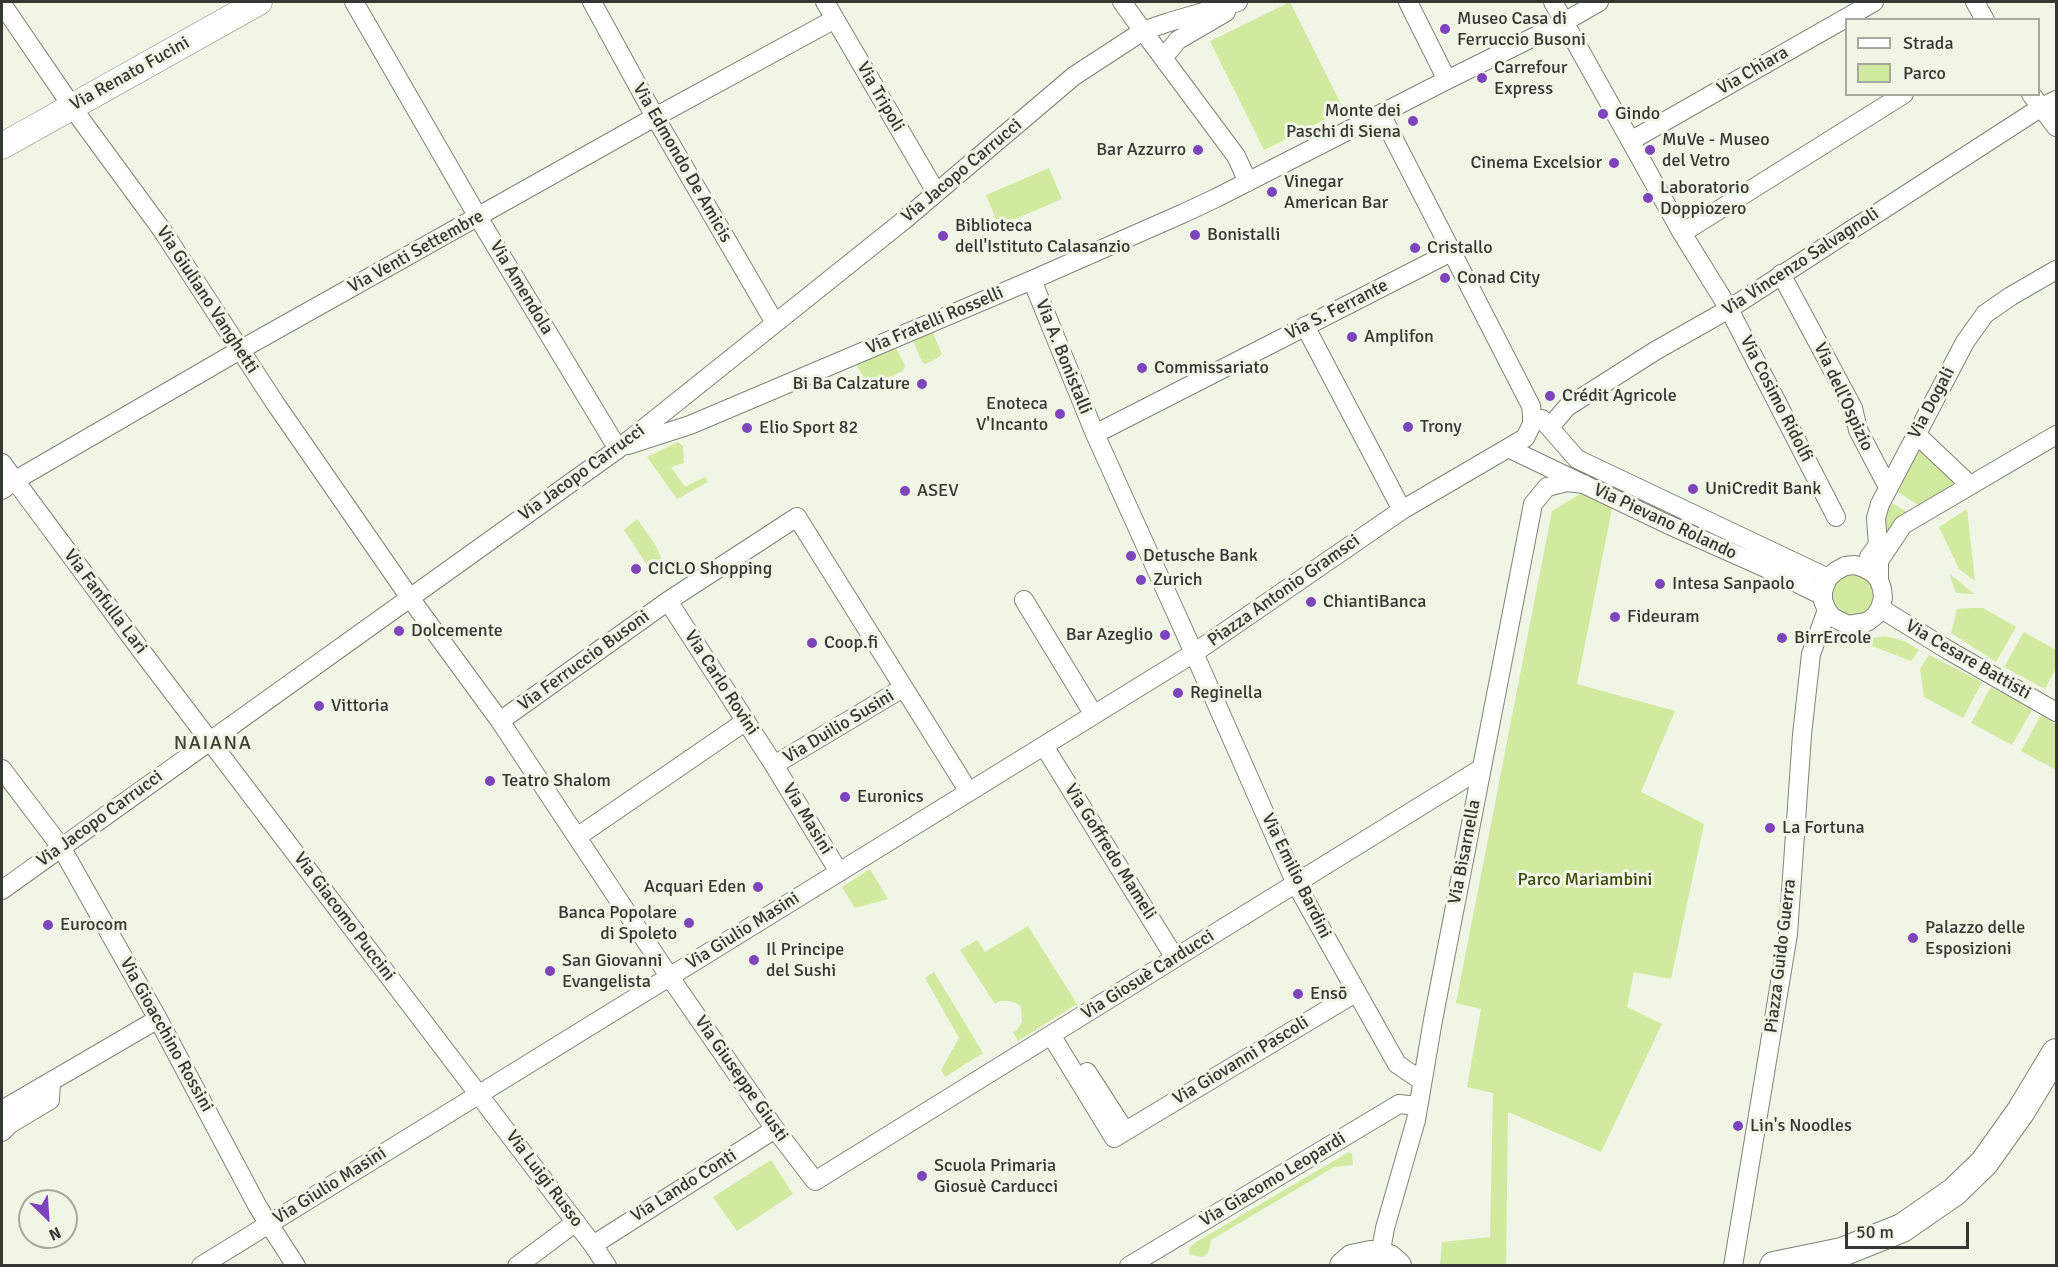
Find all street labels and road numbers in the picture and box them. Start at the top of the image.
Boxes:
street label: Via Renato Fucini [67,32,193,116]
street label: Via Chiara [1714,42,1792,100]
street label: Via Tripoli [851,58,909,136]
street label: Via Edmondo De Amicis [628,79,736,247]
street label: Via Jacopo Carrucci [897,114,1027,228]
street label: Via Vincenzo Salvagnoli [1719,203,1883,321]
street label: Via Venti Settembre [345,206,487,298]
street label: Via Giuliano Vanghetti [151,222,263,378]
street label: Via Amendola [484,237,558,339]
street label: Via S. Ferrante [1282,275,1392,345]
street label: Via Fratelli Rosselli [863,282,1007,360]
street label: Via A. Bonistalli [1030,296,1096,418]
street label: Via Cosimo Ridolfi [1735,332,1817,466]
street label: Via dell'Ospizio [1809,340,1877,454]
street label: Via Dogali [1904,363,1960,443]
street label: Via Jacopo Carrucci [515,420,649,526]
street label: Via Pievano Rolando [1590,479,1740,565]
street label: Piazza Antonio Gramsci [1204,530,1364,652]
street label: Via Fanfulla Lari [59,545,151,659]
street label: Via Ferruccio Busoni [514,606,654,716]
street label: Via Cesare Battisti [1902,615,2034,705]
street label: Via Carlo Rovini [679,627,763,739]
street label: Via Duilio Susini [780,685,898,769]
street label: Via Jacopo Carrucci [33,766,167,872]
street label: Via Masini [777,779,837,859]
street label: Via Goffredo Mameli [1059,780,1161,924]
street label: Via Bisarnella [1444,798,1486,906]
street label: Via Emilio Bardini [1256,810,1336,942]
street label: Via Giacomo Puccini [289,848,399,986]
street label: Piazza Guido Guerra [1761,878,1801,1034]
street label: Via Giulio Masini [683,888,803,974]
street label: Via Giosuè Carducci [1078,925,1218,1025]
street label: Via Gioacchino Rossini [115,954,217,1116]
street label: Via Giuseppe Giusti [689,1012,793,1146]
street label: Via Giovanni Pascoli [1169,1012,1313,1110]
street label: Via Luigi Russo [501,1126,587,1232]
street label: Via Giacomo Leopardi [1196,1128,1350,1232]
street label: Via Giulio Masini [270,1143,390,1229]
street label: Via Lando Conti [627,1145,741,1227]

